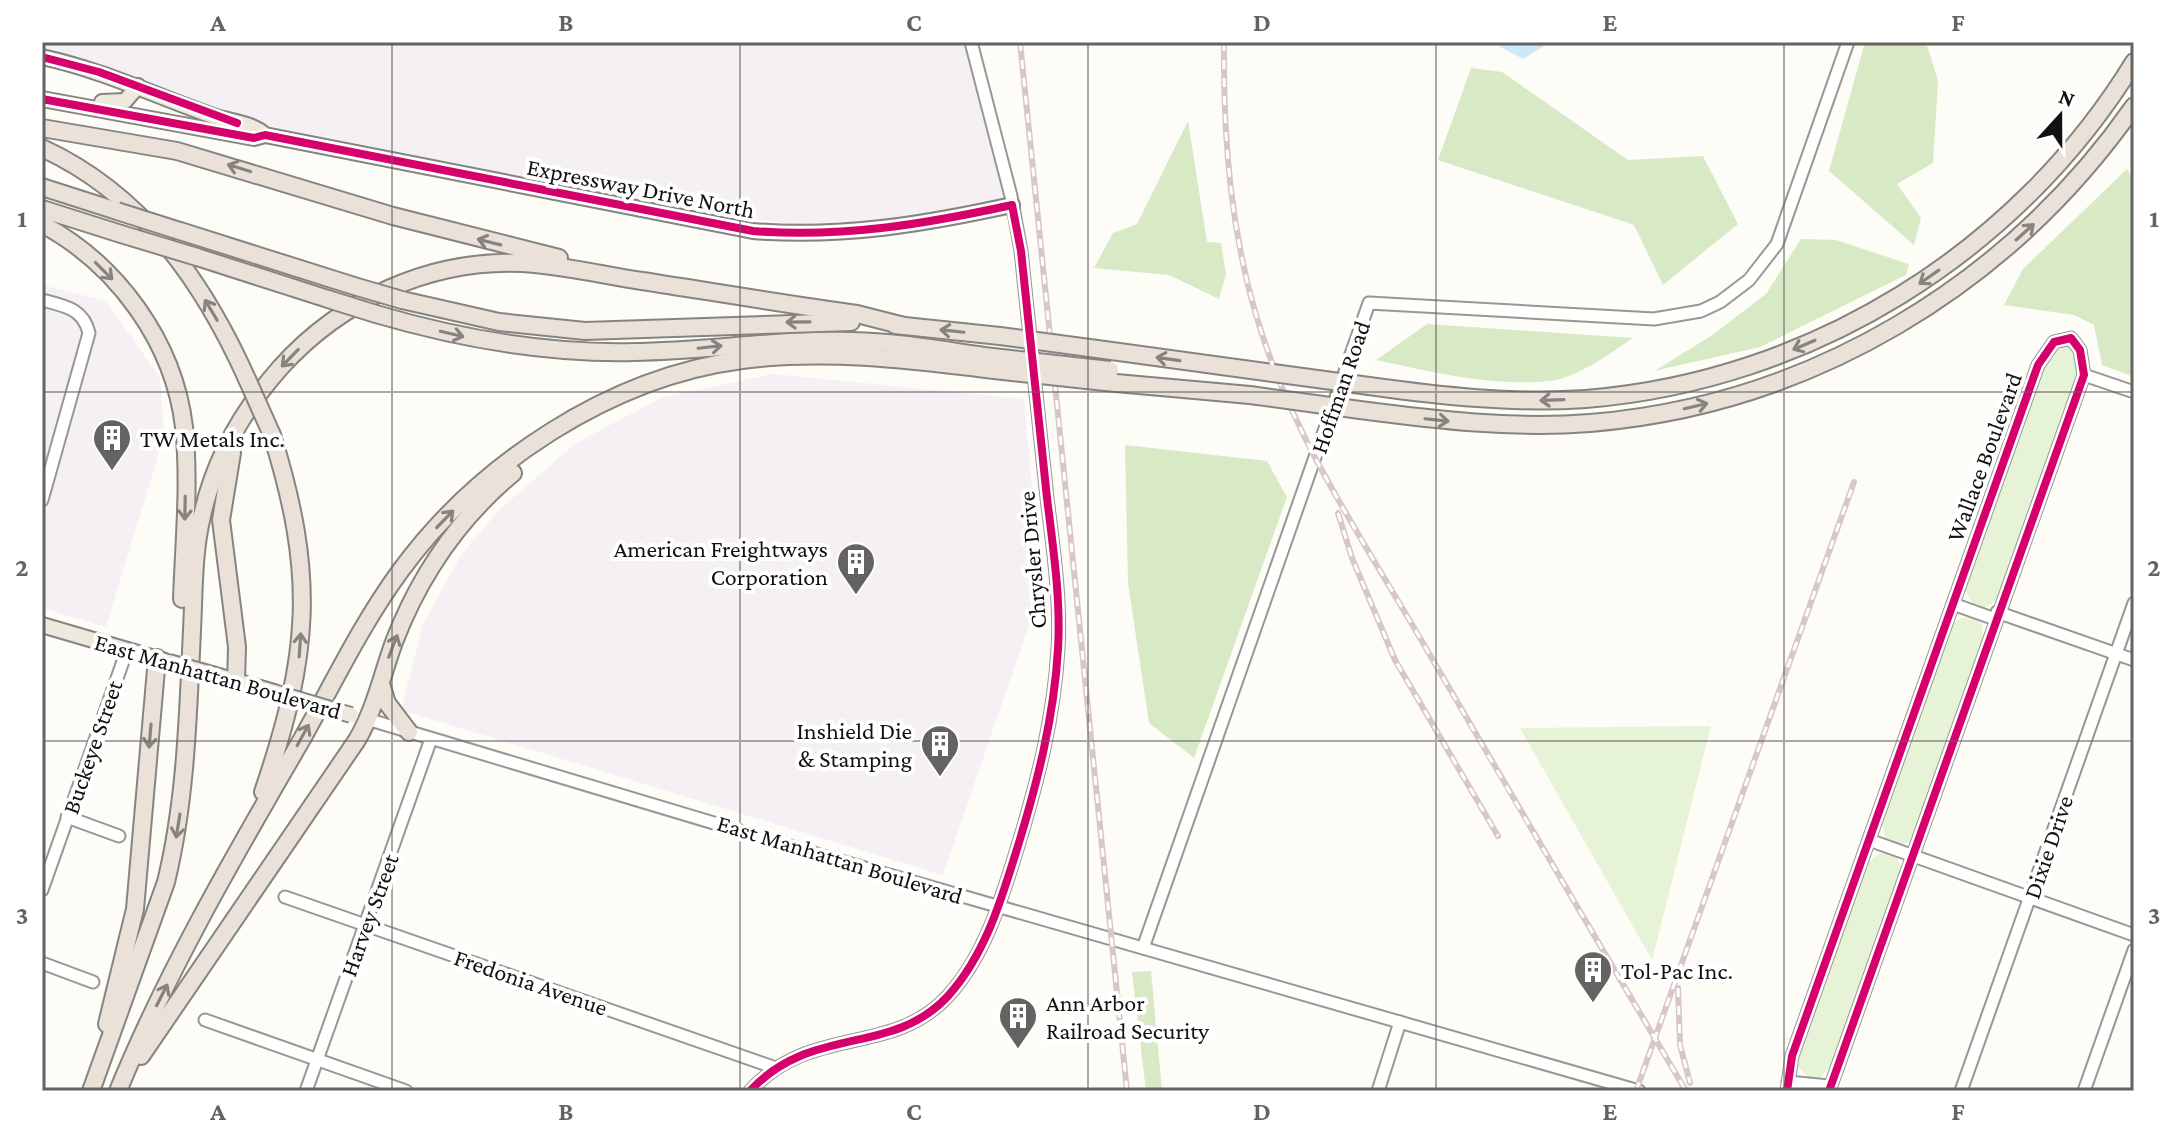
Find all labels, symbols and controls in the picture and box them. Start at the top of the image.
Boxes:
text: A [209,8,226,37]
text: B [558,8,574,37]
text: C [906,8,922,37]
text: D [1253,8,1271,37]
text: E [1603,8,1618,37]
text: F [1951,8,1965,37]
north arrow [2020,76,2100,156]
text: N [2056,83,2078,112]
street label: Expressway Drive North [525,153,757,223]
one-way arrow [227,160,253,175]
text: 1 [17,204,27,233]
text: 1 [2149,204,2159,233]
one-way arrow [2014,224,2034,242]
one-way arrow [476,233,502,248]
one-way arrow [94,261,114,280]
one-way arrow [1919,269,1941,285]
one-way arrow [202,299,218,322]
one-way arrow [785,314,812,330]
street label: Hoffman Road [1305,317,1375,457]
one-way arrow [939,323,966,338]
one-way arrow [438,327,464,342]
one-way arrow [1792,339,1817,353]
one-way arrow [696,340,723,355]
one-way arrow [281,348,300,368]
one-way arrow [1156,351,1181,366]
street label: Wallace Boulevard [1941,368,2027,545]
one-way arrow [1539,393,1566,408]
one-way arrow [1682,398,1708,413]
one-way arrow [1424,412,1450,427]
building icon: TW Metals Inc. [91,417,133,472]
place label: TW Metals Inc. [140,425,285,452]
street label: Chrysler Drive [1013,490,1051,630]
one-way arrow [177,494,192,521]
one-way arrow [435,510,454,529]
place label: American Freightways Corporation [614,535,828,590]
building icon: American Freightways Corporation [835,541,877,596]
text: 2 [15,553,29,582]
text: 2 [2147,553,2161,582]
street label: East Manhattan Boulevard [92,628,345,724]
one-way arrow [293,632,308,659]
one-way arrow [387,634,402,659]
street label: Buckeye Street [57,676,128,817]
place label: Inshield Die & Stamping [796,717,912,772]
one-way arrow [142,722,157,749]
building icon: Inshield Die & Stamping [919,723,961,778]
one-way arrow [296,724,312,748]
street label: Dixie Drive [2018,792,2078,902]
street label: East Manhattan Boulevard [714,809,966,909]
one-way arrow [170,812,185,838]
street label: Harvey Street [334,849,404,980]
text: 3 [16,901,28,930]
text: 3 [2148,901,2160,930]
street label: Fredonia Avenue [451,943,611,1021]
building icon: Tol-Pac Inc. [1572,949,1614,1004]
place label: Tol-Pac Inc. [1621,957,1733,984]
one-way arrow [155,983,170,1007]
place label: Ann Arbor Railroad Security [1046,989,1210,1044]
building icon: Ann Arbor Railroad Security [997,995,1039,1050]
text: A [209,1097,226,1126]
text: B [558,1097,574,1126]
text: C [906,1097,922,1126]
text: D [1253,1097,1271,1126]
text: E [1603,1097,1618,1126]
text: F [1951,1097,1965,1126]

